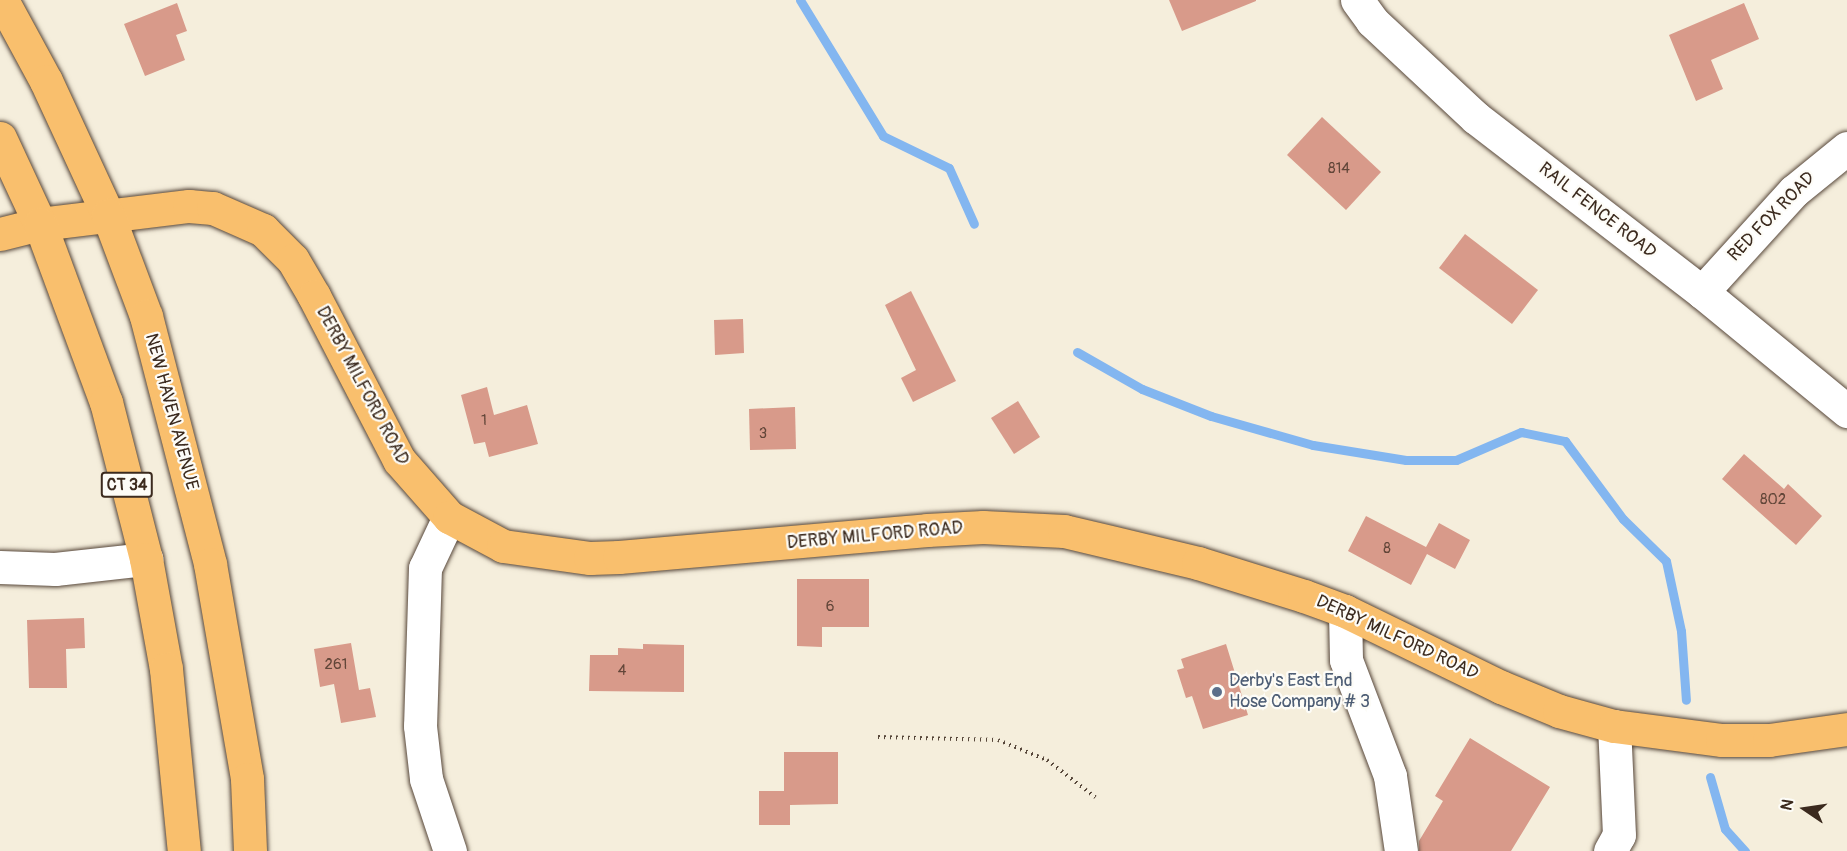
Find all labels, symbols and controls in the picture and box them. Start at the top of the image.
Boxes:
street label: RAIL FENCE ROAD [1534,158,1660,264]
house number: 814 [1328,160,1350,178]
street label: RED FOX ROAD [1724,168,1820,266]
street label: DERBY MILFORD ROAD [311,303,413,469]
street label: NEW HAVEN AVENUE [140,331,202,493]
house number: 1 [481,412,487,430]
house number: 3 [759,425,767,443]
road number: CT 34 [100,472,154,498]
house number: 802 [1760,491,1786,509]
street label: DERBY MILFORD ROAD [786,518,964,554]
house number: 8 [1383,540,1391,558]
street label: DERBY MILFORD ROAD [1312,591,1482,685]
house number: 6 [826,598,834,616]
house number: 261 [325,656,347,674]
house number: 4 [618,662,626,680]
place label: Derby's East End Hose Company # 3 [1229,671,1370,714]
marker: Derby's East End Hose Company # 3 [1210,685,1224,699]
north arrow [1775,779,1835,839]
text: N [1776,797,1798,812]

